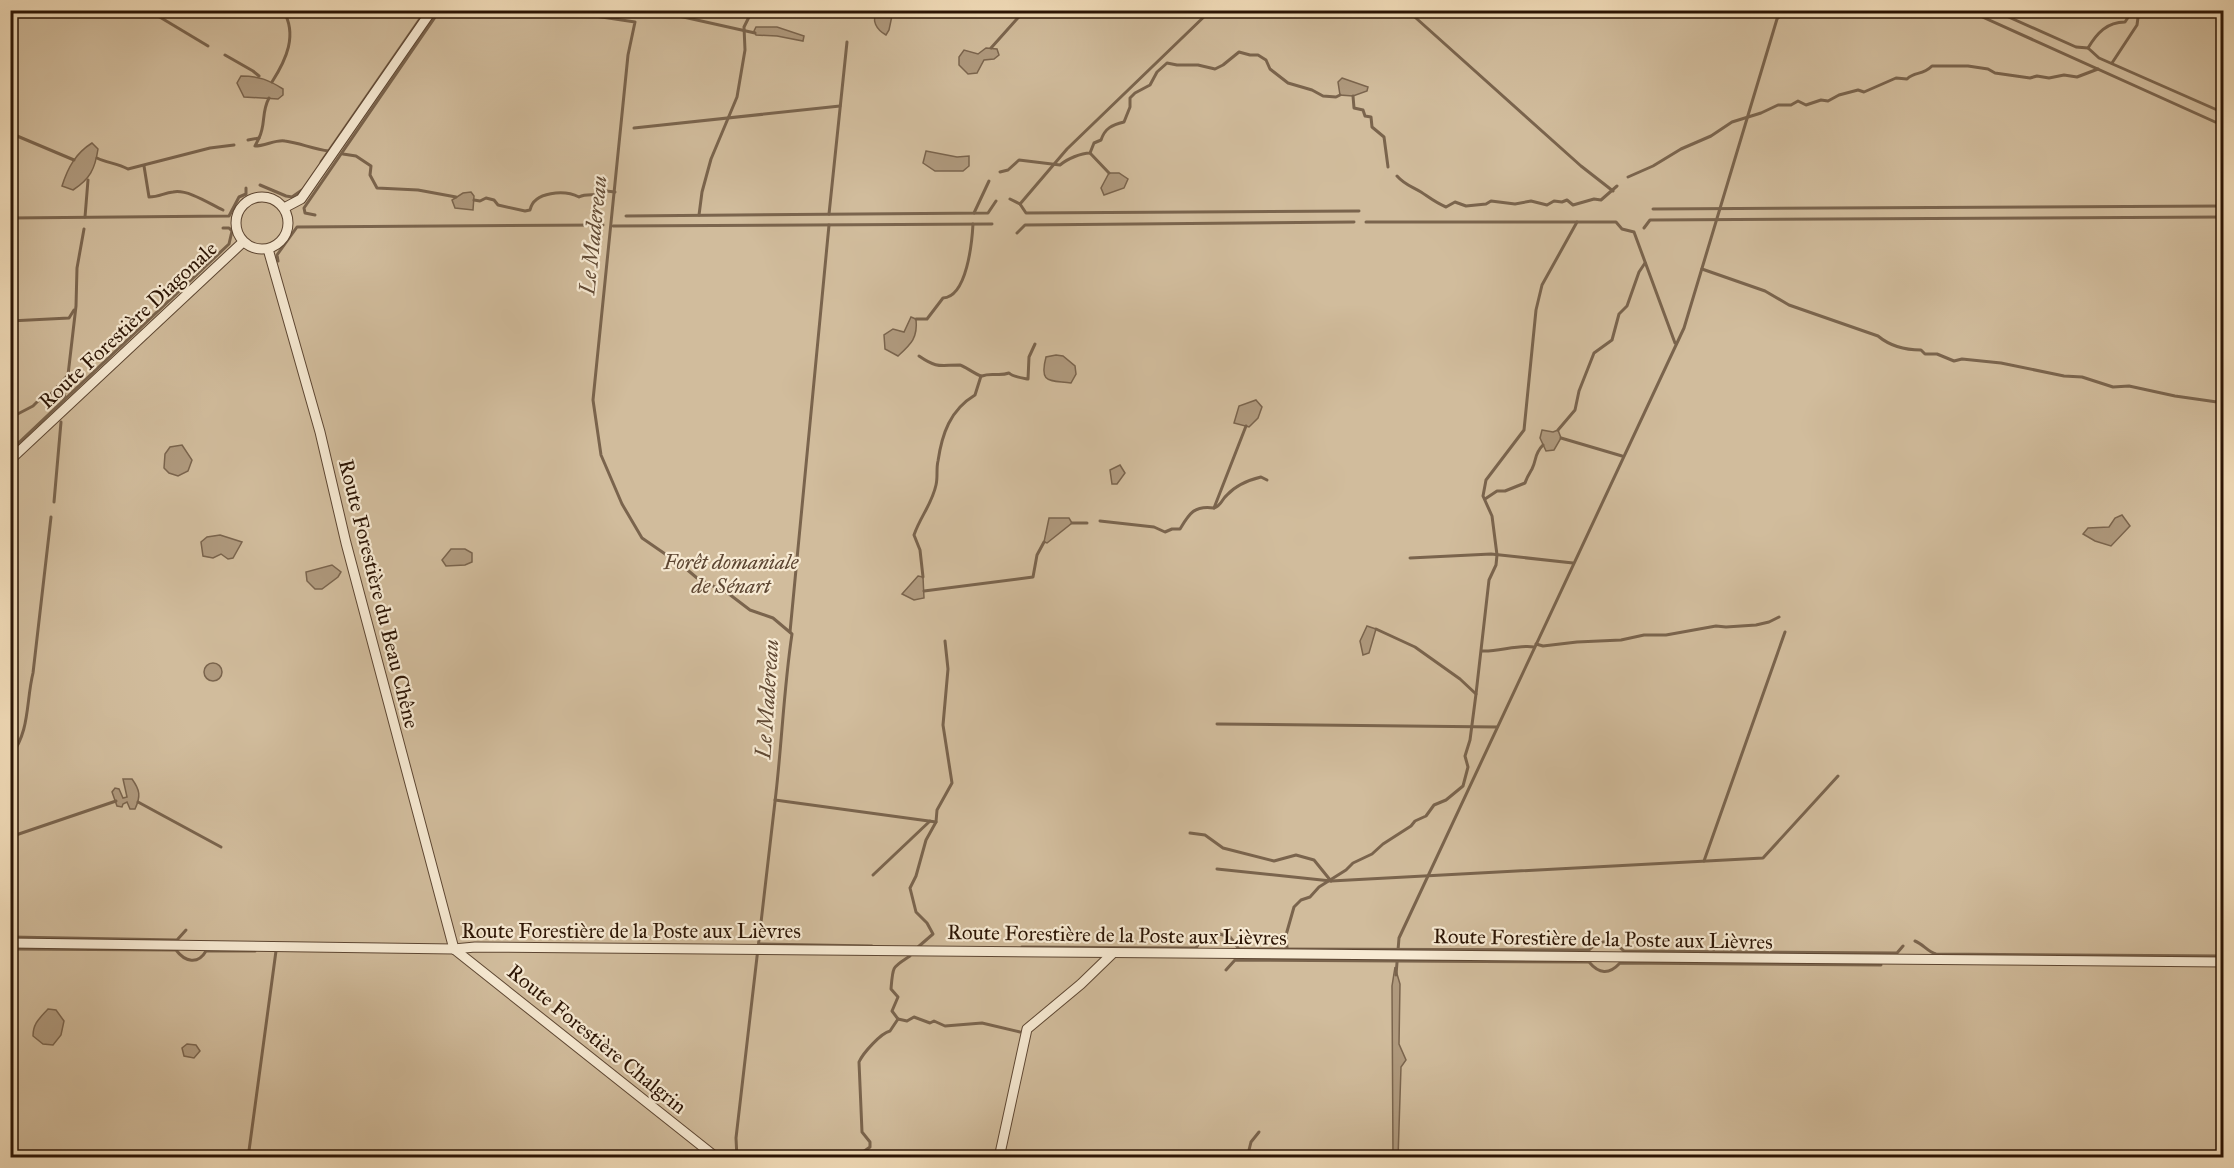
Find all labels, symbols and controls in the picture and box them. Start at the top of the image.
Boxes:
water label: Le Madereau [573,174,613,297]
street label: Route Forestière Diagonale [33,235,223,414]
street label: Route Forestière du Beau Chêne [333,457,425,731]
park label: Forêt domaniale de Sénart [663,549,800,599]
water label: Le Madereau [749,638,785,761]
street label: Route Forestière de la Poste aux Lièvres [461,918,801,944]
street label: Route Forestière de la Poste aux Lièvres [947,919,1287,951]
street label: Route Forestière de la Poste aux Lièvres [1433,923,1773,955]
street label: Route Forestière Chalgrin [502,959,692,1119]

